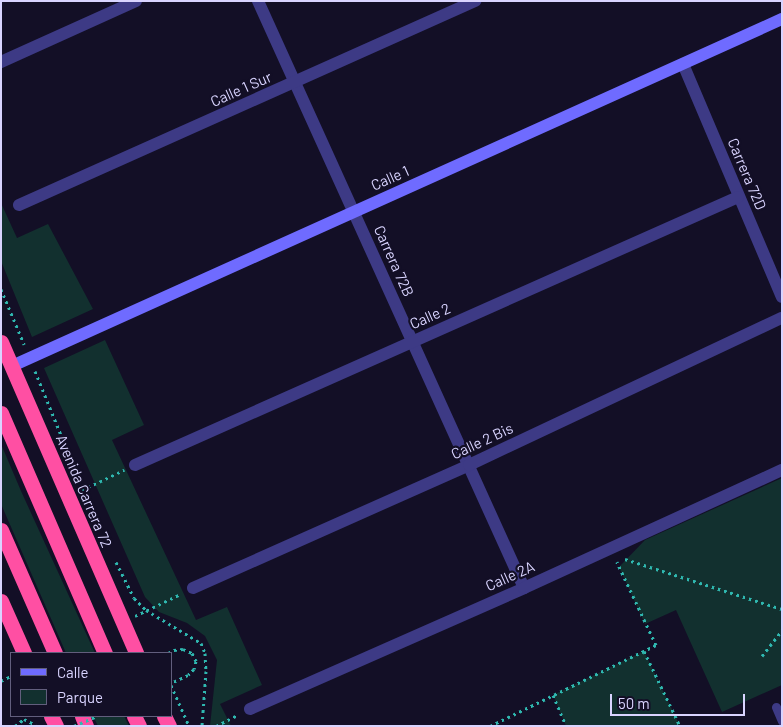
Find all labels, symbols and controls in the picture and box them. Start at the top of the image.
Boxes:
street label: Calle 1 Sur [208,68,274,110]
street label: Carrera 72D [724,136,770,212]
street label: Calle 1 [368,162,412,194]
street label: Carrera 72B [370,223,418,299]
street label: Calle 2 [407,299,453,333]
street label: Calle 2 Bis [448,419,516,463]
street label: Avenida Carrera 72 [52,432,116,550]
street label: Calle 2A [483,557,537,595]
legend [10,652,172,717]
text: Calle [57,663,89,681]
scale bar [613,684,748,716]
text: Parque [57,688,103,706]
text: 50 m [618,694,650,712]

